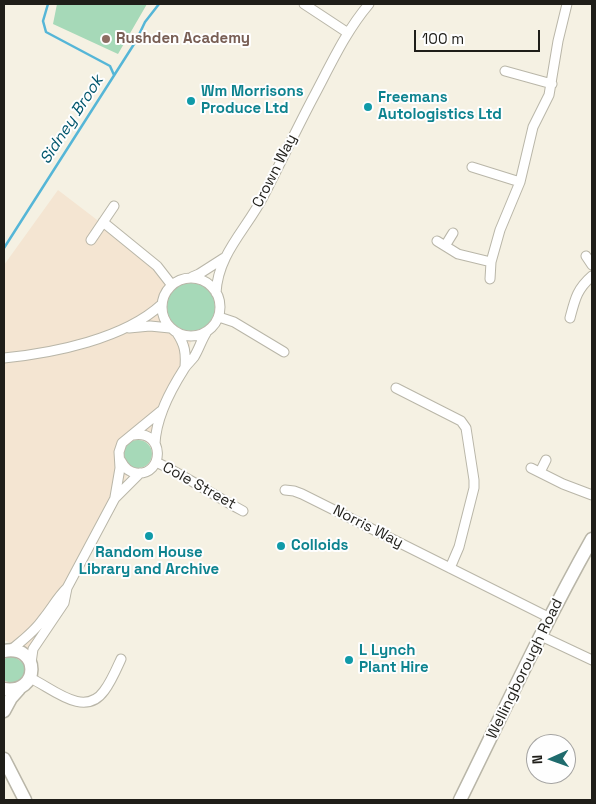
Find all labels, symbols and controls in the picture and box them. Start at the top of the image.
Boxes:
scale bar [416,20,542,52]
text: 100 m [422,29,464,48]
place label: Rushden Academy [116,30,250,48]
marker: Rushden Academy [100,33,112,45]
water label: Sidney Brook [36,72,108,168]
place label: Wm Morrisons Produce Ltd [201,83,304,118]
place label: Freemans Autologistics Ltd [378,89,502,124]
marker: Wm Morrisons Produce Ltd [185,95,197,107]
marker: Freemans Autologistics Ltd [362,101,374,113]
street label: Crown Way [249,131,301,211]
street label: Cole Street [159,458,239,514]
street label: Norris Way [330,502,406,552]
marker: Random House Library and Archive [143,530,155,542]
place label: Colloids [291,537,348,555]
marker: Colloids [275,540,287,552]
place label: Random House Library and Archive [79,544,219,579]
street label: Wellingborough Road [483,596,567,742]
place label: L Lynch Plant Hire [359,642,429,677]
marker: L Lynch Plant Hire [343,654,355,666]
north arrow [526,734,576,784]
text: N [528,754,546,765]

